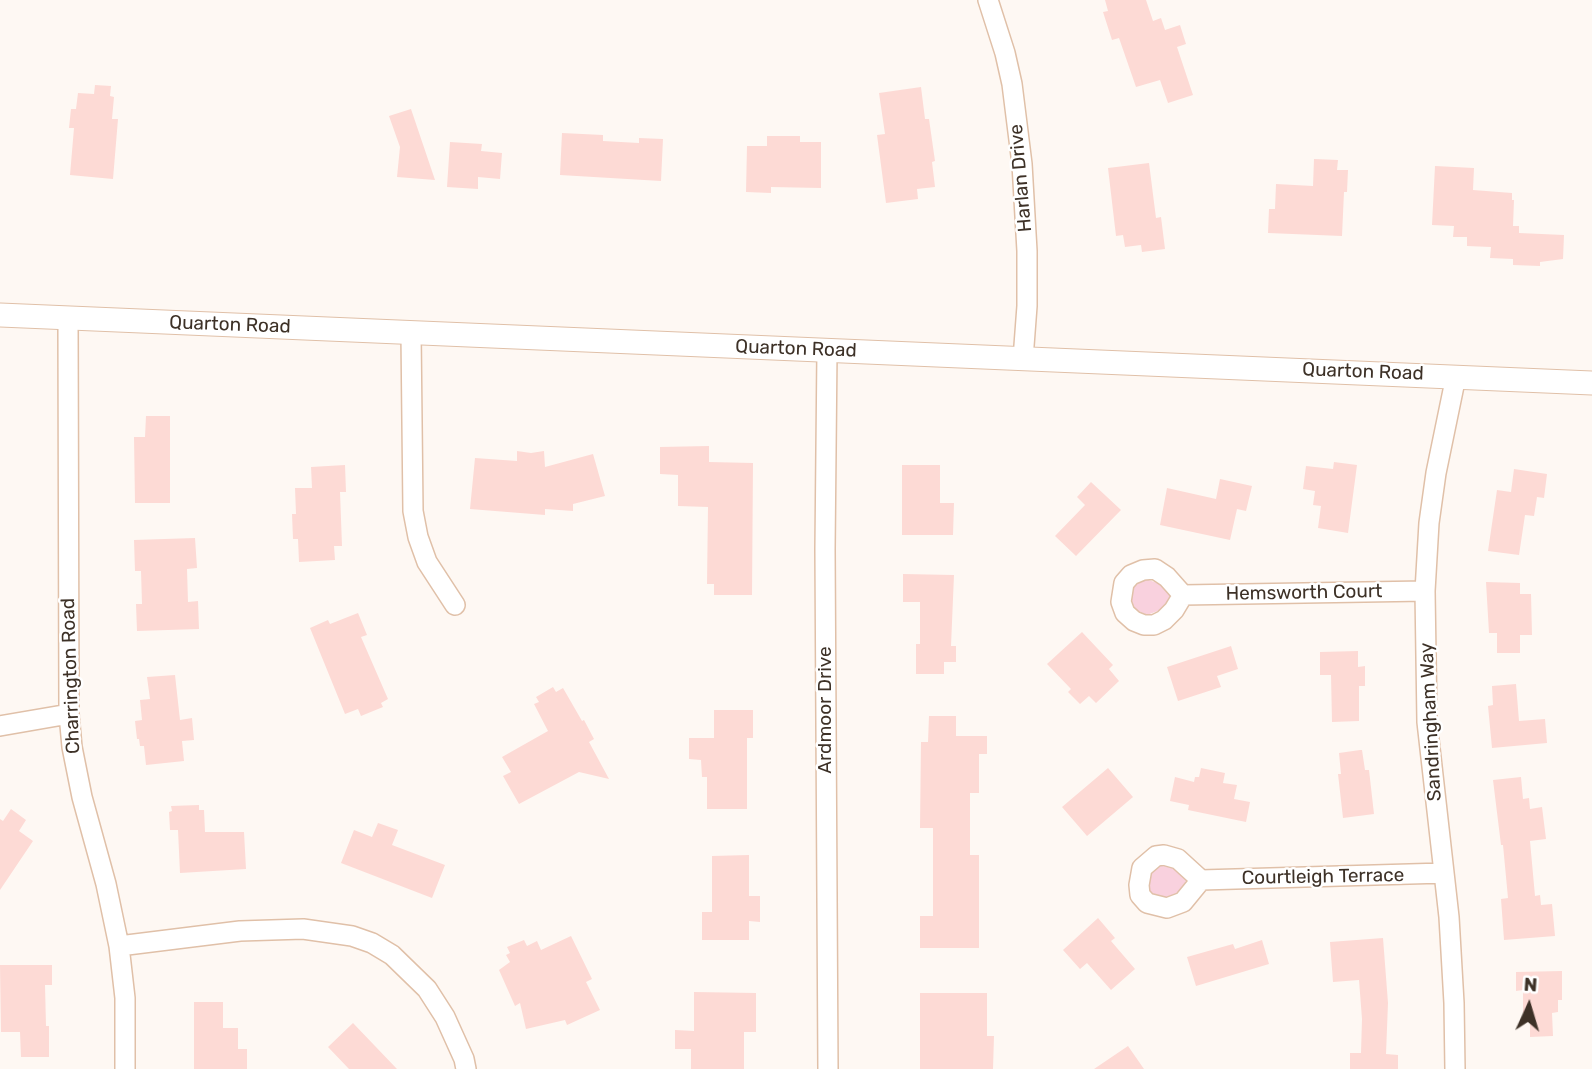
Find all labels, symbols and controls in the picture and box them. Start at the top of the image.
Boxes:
street label: Harlan Drive [1005,123,1037,233]
street label: Quarton Road [169,311,291,339]
street label: Quarton Road [735,335,857,363]
street label: Quarton Road [1302,358,1424,386]
street label: Hemsworth Court [1225,580,1383,606]
street label: Charrington Road [57,598,85,754]
street label: Sandringham Way [1415,642,1447,802]
street label: Ardmoor Drive [815,646,837,774]
street label: Courtleigh Terrace [1241,864,1405,890]
north arrow [1494,971,1564,1041]
text: N [1523,973,1538,997]

